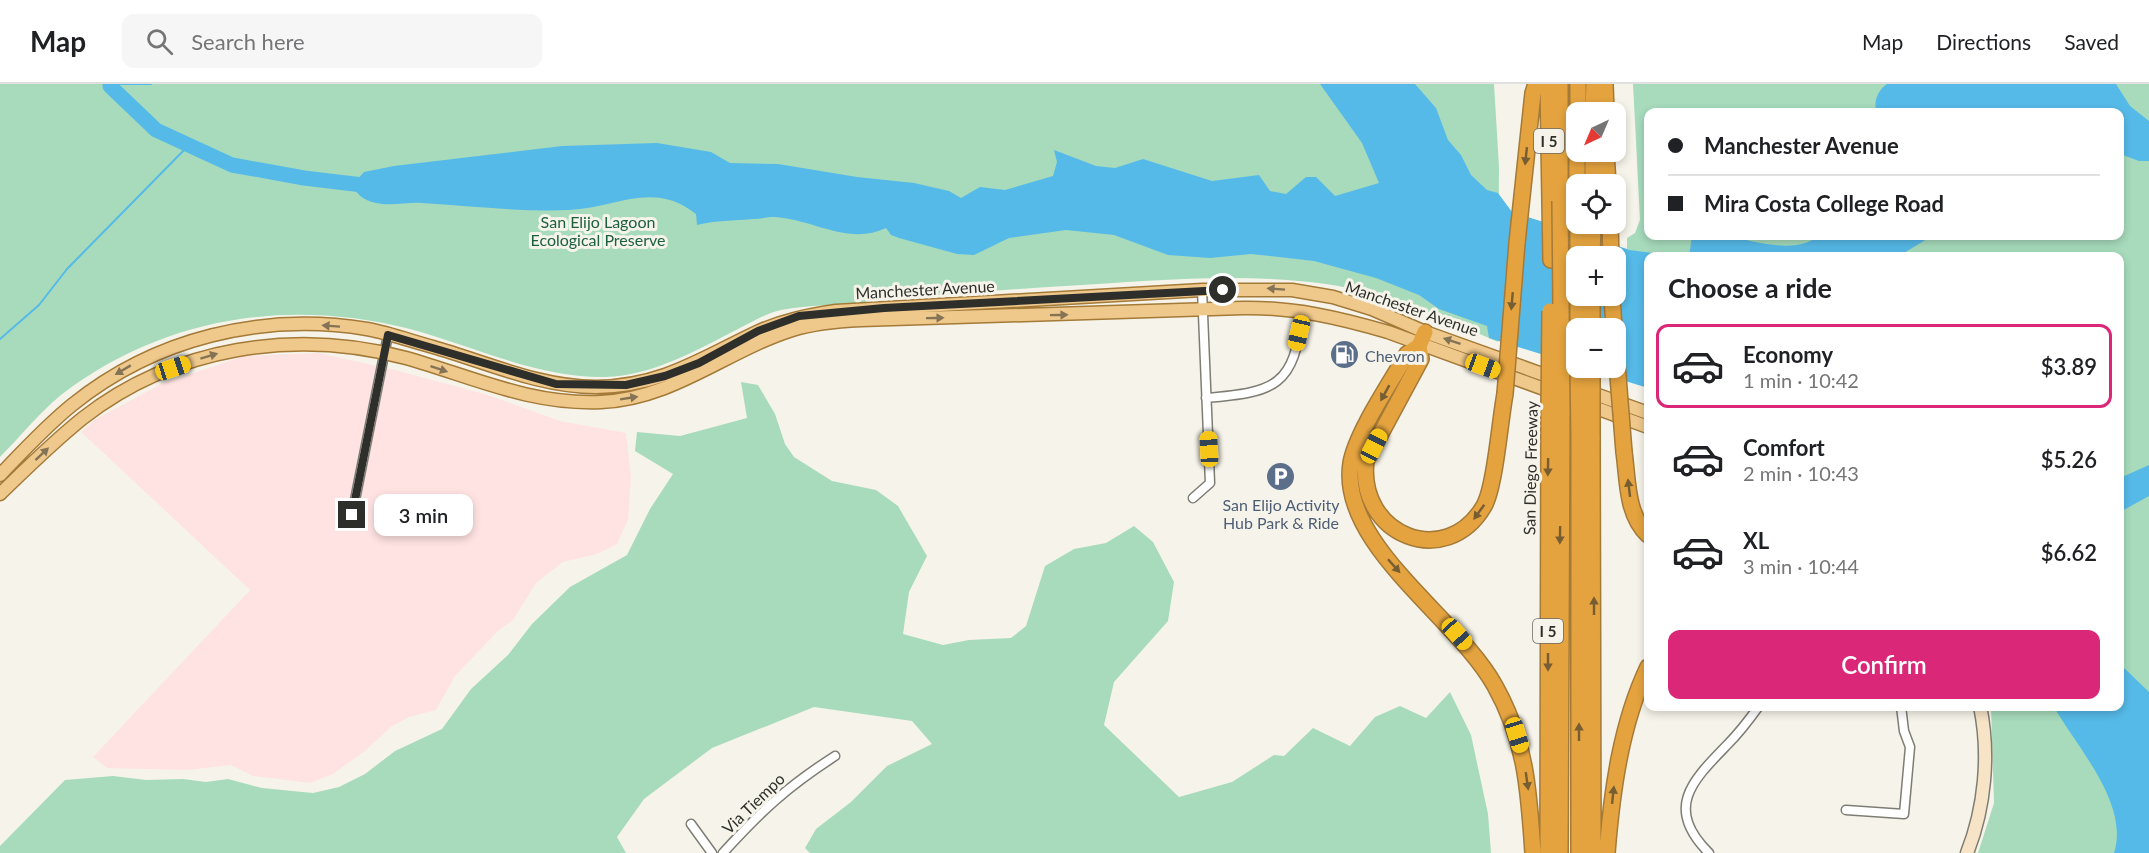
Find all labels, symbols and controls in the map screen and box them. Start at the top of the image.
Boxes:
search box [122,14,542,68]
text: Map [30,24,86,58]
icon: search [143,25,176,58]
text: Search here [191,28,305,55]
text: Map [1862,29,1903,54]
text: Directions [1936,29,2031,54]
text: Saved [2064,29,2119,54]
north arrow [1566,102,1626,162]
map controls [1566,102,1626,378]
road number: I 5 [1534,129,1564,153]
text: Manchester Avenue [1704,132,1899,159]
one-way arrow [1521,147,1530,166]
button: locate [1566,174,1626,234]
text: Mira Costa College Road [1704,190,1944,217]
park label: San Elijo Lagoon Ecological Preserve [531,212,665,249]
button: + [1566,246,1626,306]
text: Choose a ride [1668,271,1832,304]
street label: Manchester Avenue [855,276,995,302]
route start [1209,276,1236,303]
street label: Manchester Avenue [1343,276,1481,340]
one-way arrow [1266,285,1285,294]
one-way arrow [1507,291,1517,310]
one-way arrow [1050,310,1069,319]
one-way arrow [926,313,945,323]
car [1286,313,1312,353]
button: − [1566,318,1626,378]
one-way arrow [321,321,340,331]
one-way arrow [1443,335,1461,345]
fuel station icon: Chevron [1328,339,1360,371]
icon: car [1671,339,1725,393]
text: Economy [1743,341,1833,368]
place label: Chevron [1365,346,1425,365]
one-way arrow [200,351,218,360]
car [1463,351,1503,381]
text: $3.89 [2041,353,2097,380]
car [153,354,193,382]
one-way arrow [114,365,131,375]
one-way arrow [430,365,448,374]
text: 1 min · 10:42 [1743,368,1859,392]
one-way arrow [1381,384,1391,401]
one-way arrow [620,393,639,402]
street label: San Diego Freeway [1519,400,1541,535]
car [1358,426,1390,466]
car [1199,431,1219,467]
icon: car [1671,432,1725,486]
text: Comfort [1743,434,1825,461]
text: $5.26 [2041,446,2097,473]
one-way arrow [35,447,49,461]
one-way arrow [1543,458,1553,477]
parking icon: San Elijo Activity Hub Park & Ride [1265,460,1297,492]
text: 2 min · 10:43 [1743,461,1859,485]
one-way arrow [1624,478,1633,497]
callout: 3 min [373,494,472,536]
place label: San Elijo Activity Hub Park & Ride [1223,495,1340,532]
route end [338,501,365,528]
text: 3 min [399,503,448,527]
one-way arrow [1473,503,1485,519]
icon: car [1671,525,1725,579]
one-way arrow [1555,526,1565,545]
text: XL [1743,527,1769,554]
text: $6.62 [2041,539,2097,566]
text: 3 min · 10:44 [1743,554,1859,578]
one-way arrow [1387,558,1400,573]
one-way arrow [1589,596,1599,615]
car [1438,615,1476,653]
road number: I 5 [1533,619,1563,643]
button: Confirm [1668,630,2100,699]
one-way arrow [1543,653,1553,672]
car [1503,715,1531,755]
one-way arrow [1574,722,1584,741]
street label: Via Tiempo [718,769,788,837]
one-way arrow [1523,771,1532,790]
one-way arrow [1608,785,1618,804]

